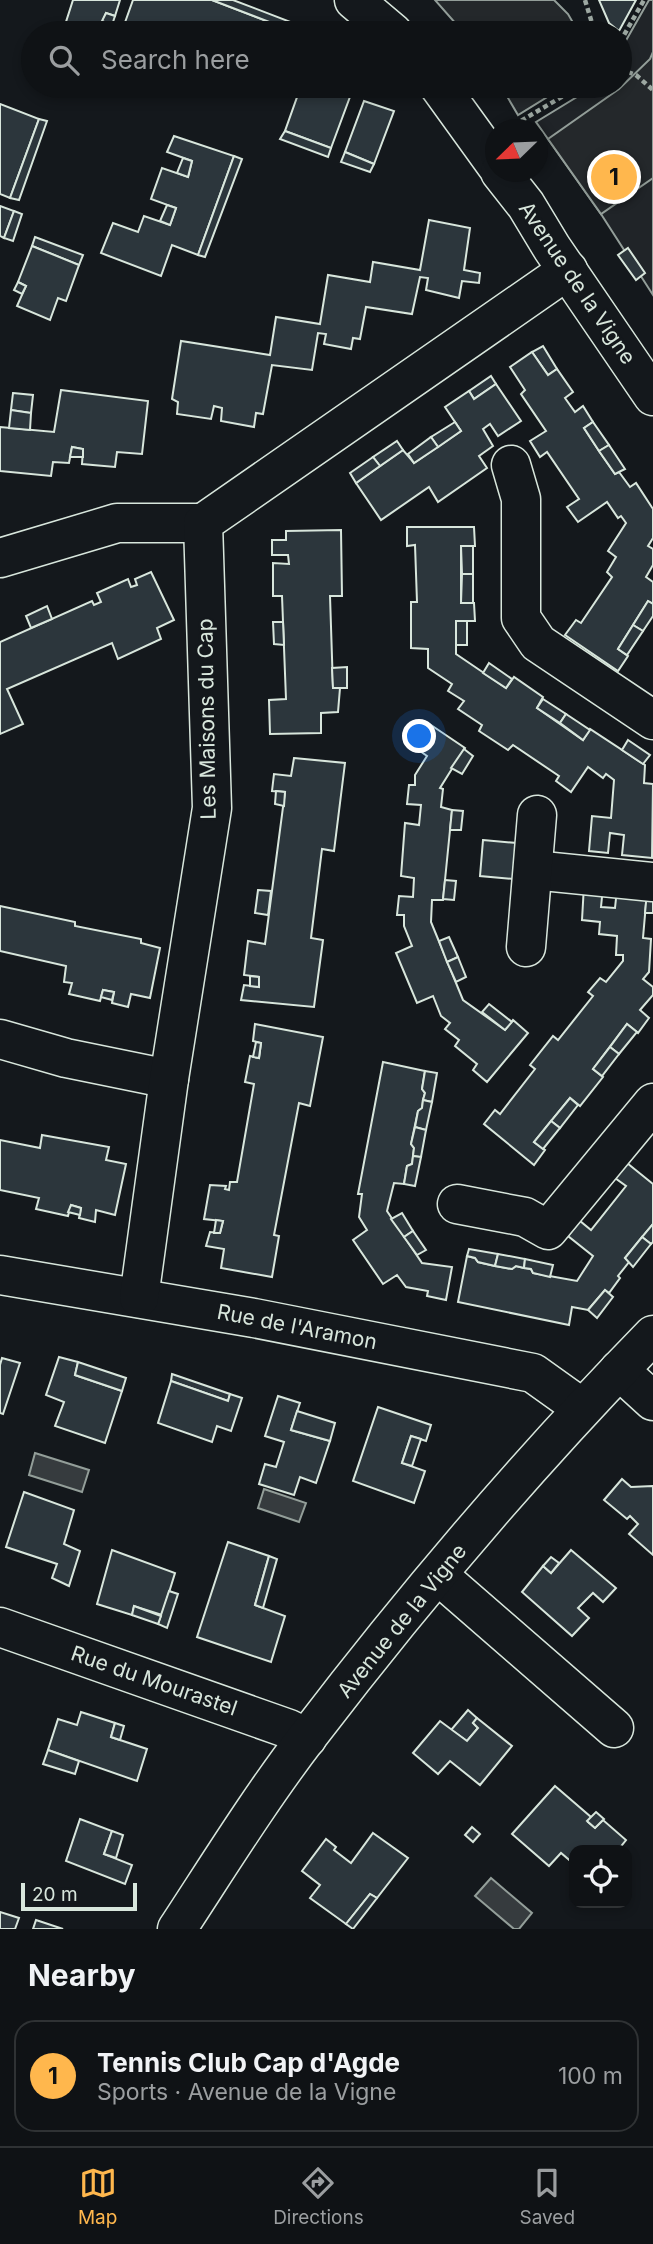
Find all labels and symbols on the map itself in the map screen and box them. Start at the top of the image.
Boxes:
north arrow [485,119,548,182]
pin: 1 [591,151,637,203]
street label: Avenue de la Vigne [514,197,641,369]
street label: Les Maisons du Cap [192,618,221,820]
your location [402,719,436,753]
street label: Rue de l'Aramon [215,1299,379,1354]
street label: Avenue de la Vigne [332,1539,471,1703]
street label: Rue du Mourastel [68,1640,241,1721]
scale bar [21,1880,136,1912]

